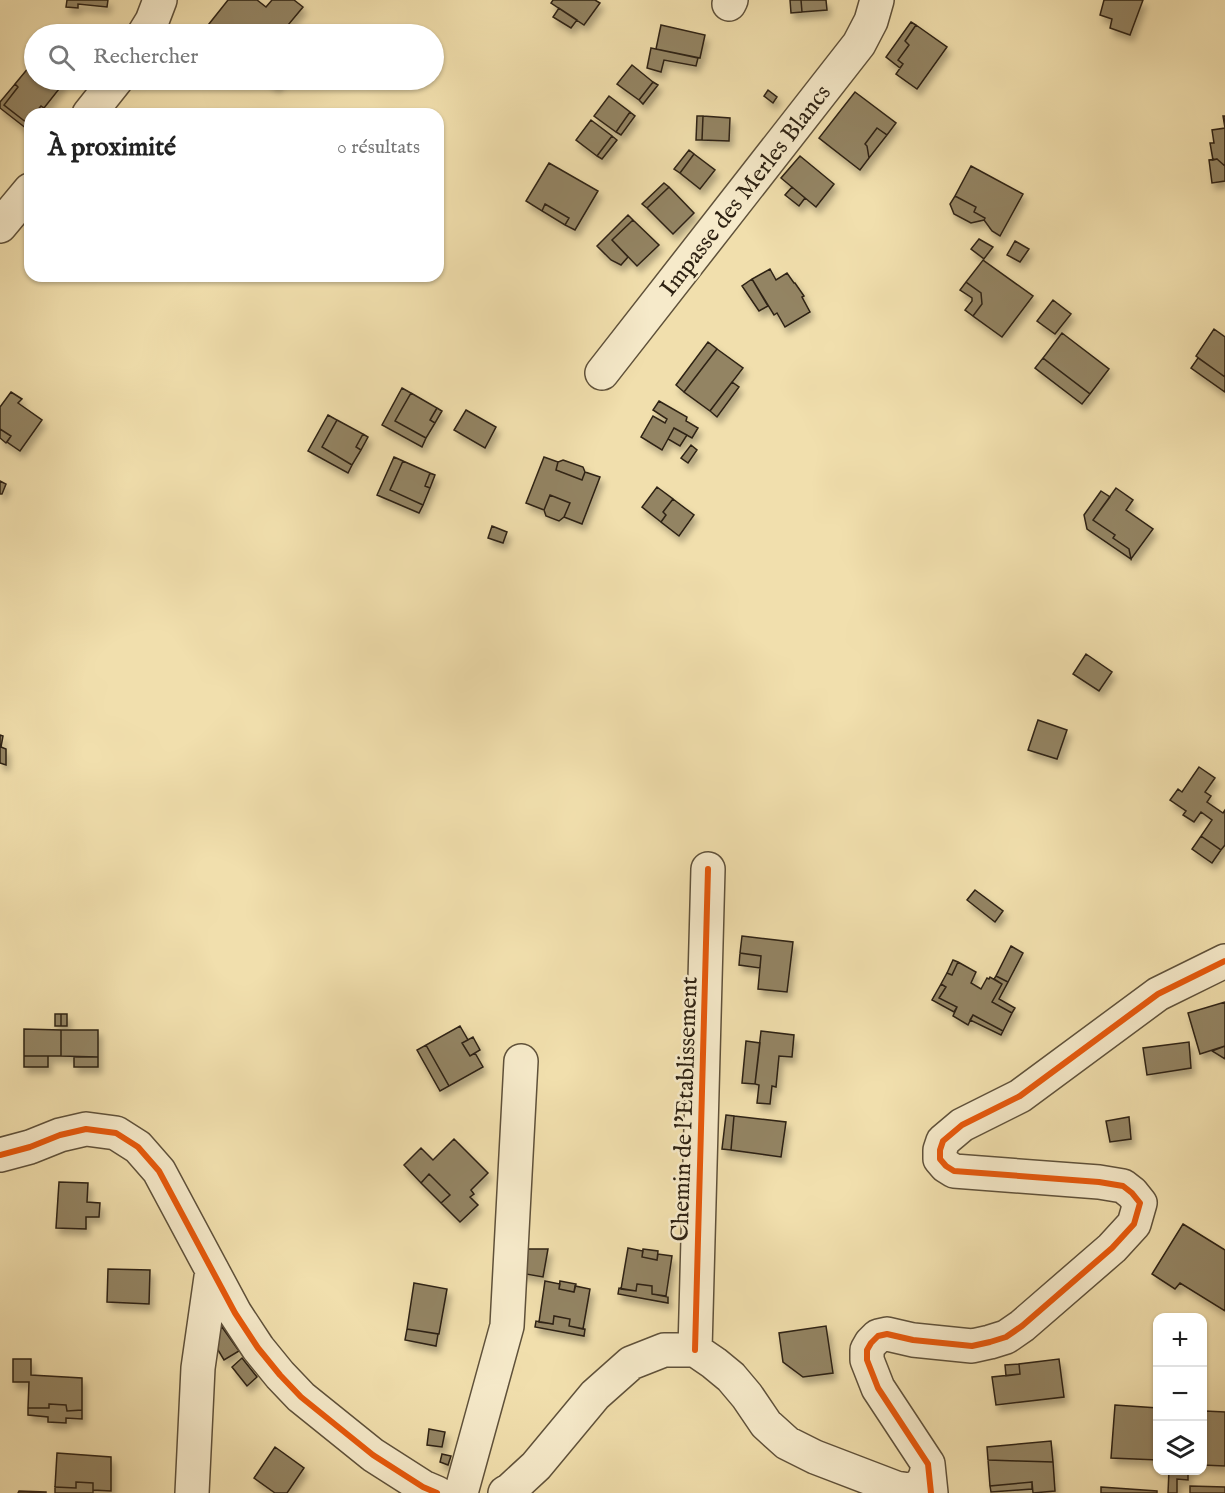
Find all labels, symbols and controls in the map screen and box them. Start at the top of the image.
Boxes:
search box [24,24,444,90]
icon: search [45,41,78,74]
text: Rechercher [93,43,198,71]
street label: Impasse des Merles Blancs [654,79,839,303]
text: À proximité [48,131,176,164]
text: 0 résultats [337,135,420,160]
street label: Chemin de l'Etablissement [665,976,706,1242]
map controls [1153,1313,1207,1475]
button: + [1153,1313,1207,1367]
button: − [1153,1367,1207,1421]
button: layers [1153,1421,1207,1475]

